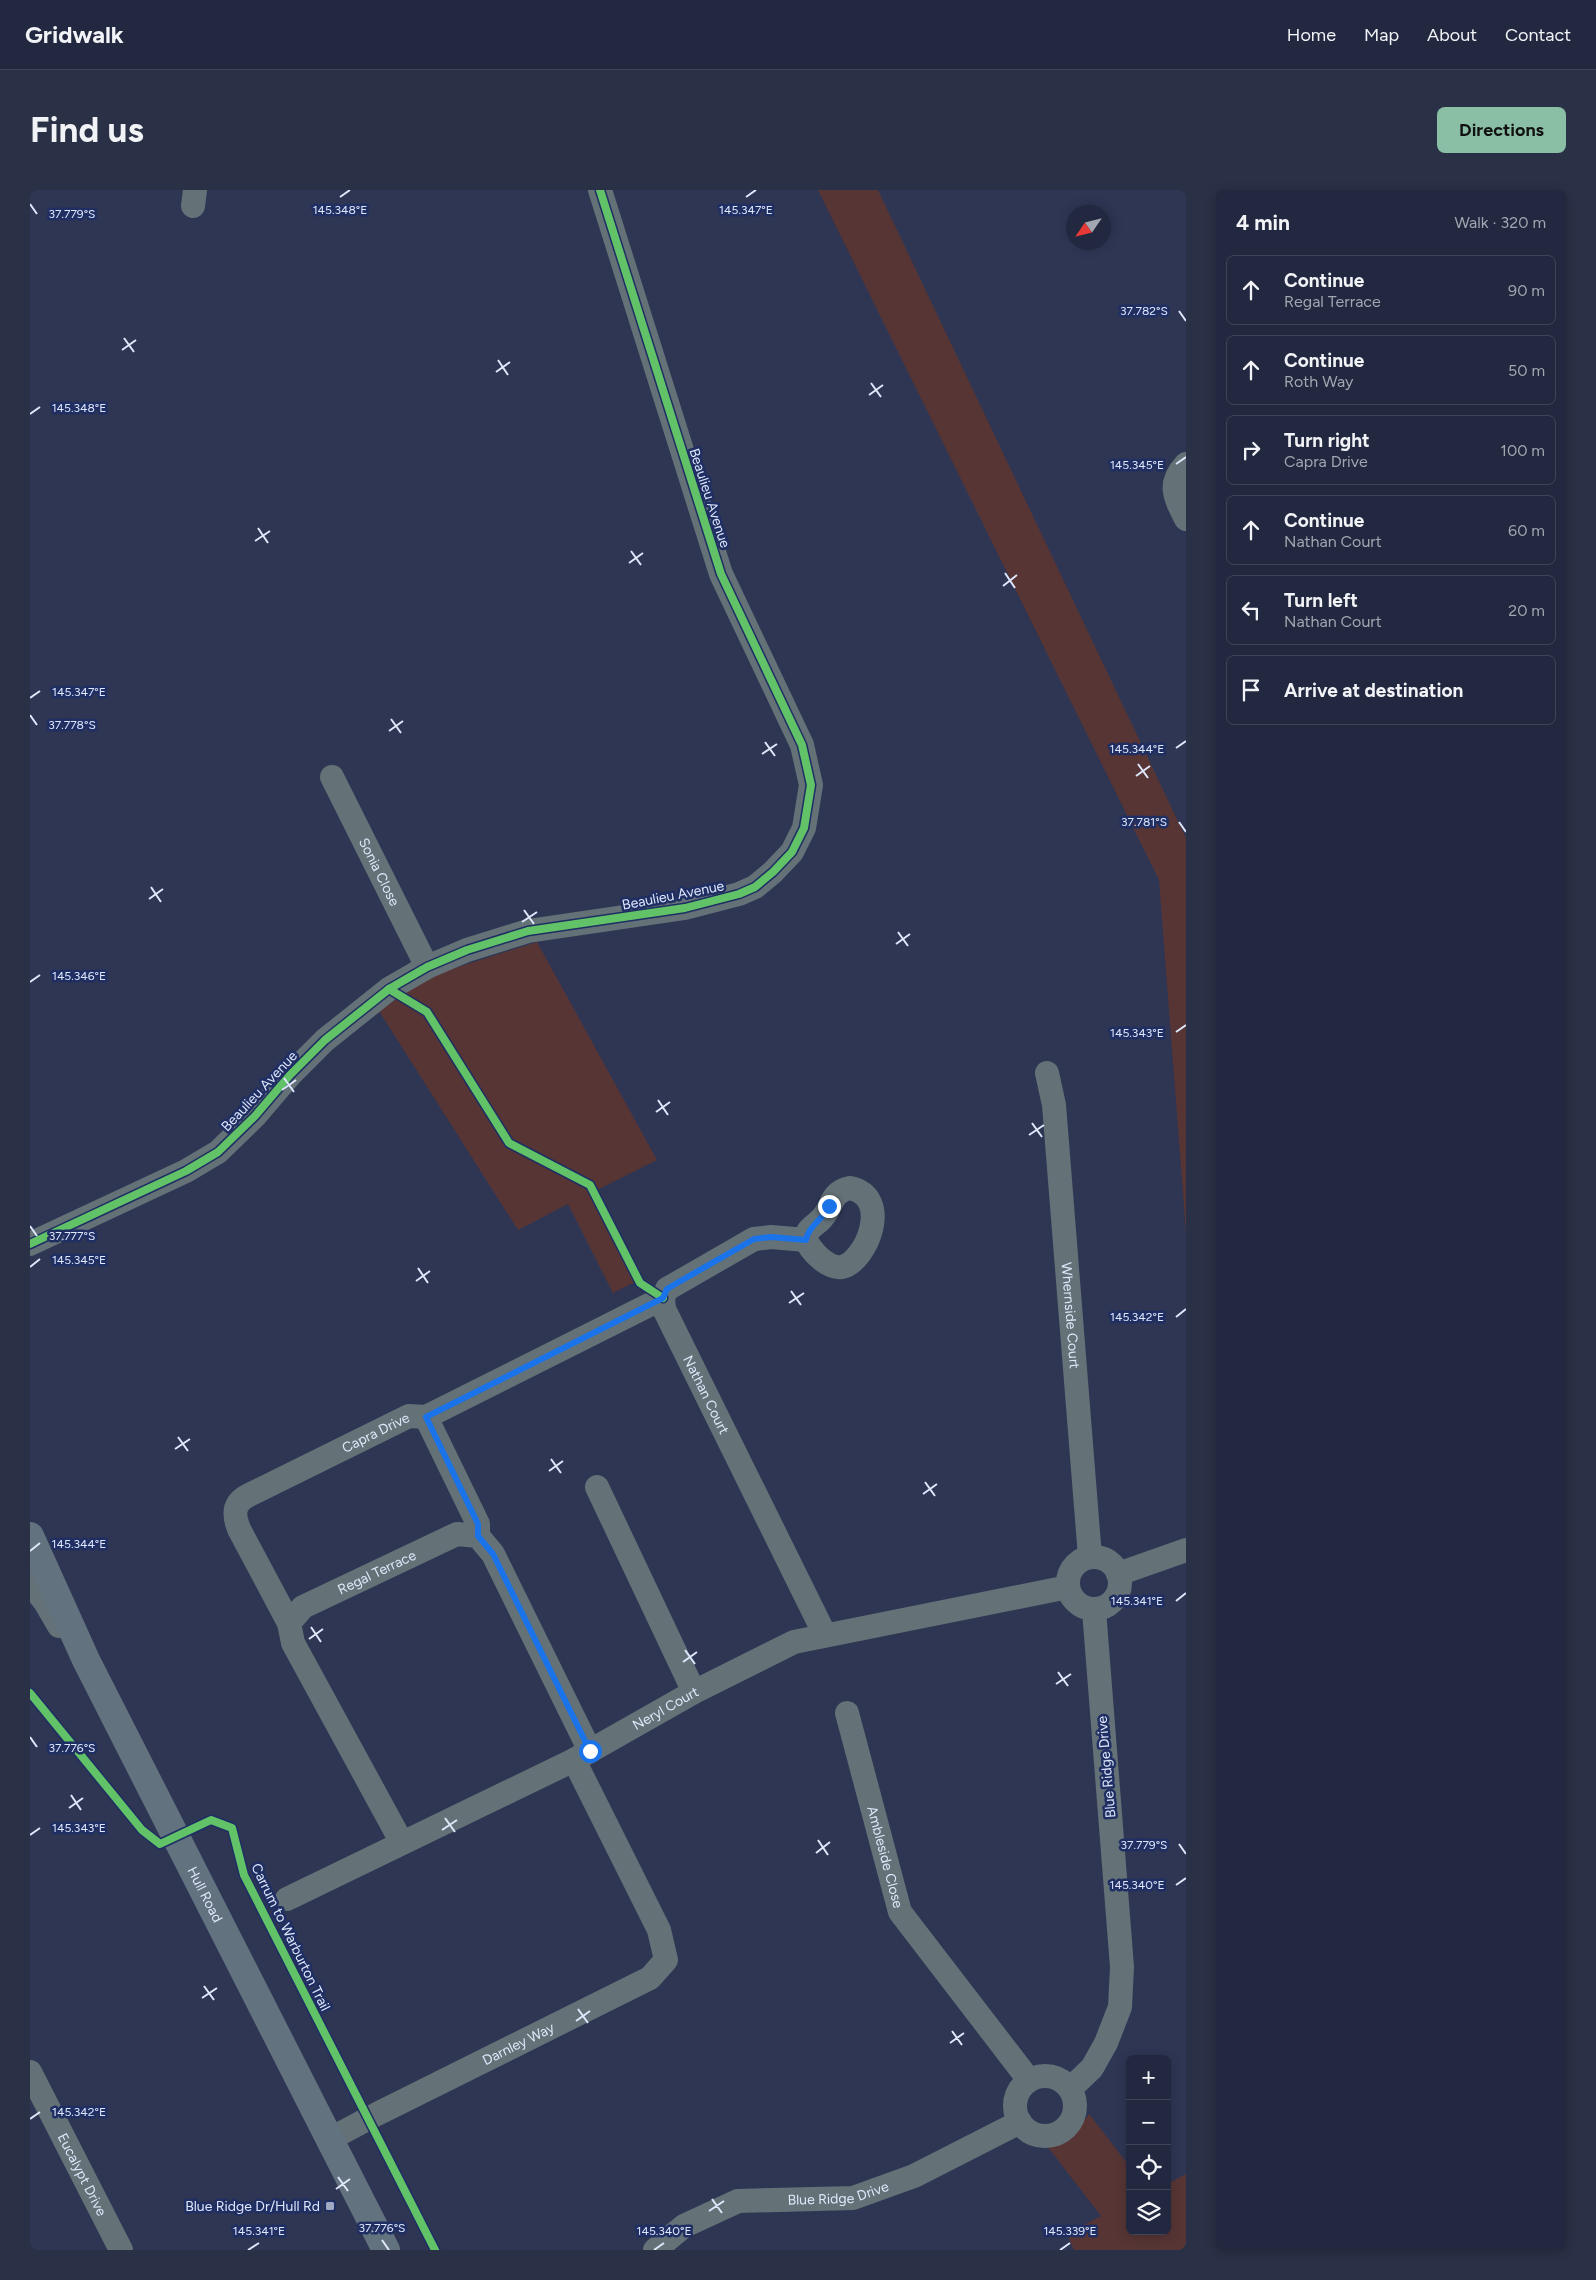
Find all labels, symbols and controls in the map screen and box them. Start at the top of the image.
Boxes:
text: Gridwalk [25,20,124,49]
text: Home [1287,24,1336,46]
text: Map [1364,24,1399,46]
text: About [1427,24,1477,46]
text: Contact [1505,24,1571,46]
button: Directions [1437,107,1566,153]
text: Find us [30,109,144,151]
text: 145.348°E [313,203,367,217]
text: 145.347°E [719,203,773,217]
north arrow [1066,205,1111,250]
text: 37.779°S [49,207,95,221]
text: 4 min [1236,210,1290,235]
text: Walk · 320 m [1454,213,1546,232]
text: Continue [1284,269,1364,292]
icon: ahead [1237,276,1265,304]
text: 90 m [1508,281,1545,300]
text: Regal Terrace [1284,292,1381,311]
text: 37.782°S [1120,304,1168,318]
text: Continue [1284,349,1364,372]
icon: ahead [1237,356,1265,384]
text: 50 m [1508,361,1545,380]
text: Roth Way [1284,372,1353,391]
text: 145.348°E [52,401,106,415]
text: Turn right [1284,429,1370,452]
icon: right [1237,436,1265,464]
text: 100 m [1500,441,1545,460]
street label: Beaulieu Avenue [685,446,734,550]
text: Capra Drive [1284,452,1368,471]
text: 145.345°E [1110,458,1164,472]
text: Continue [1284,509,1364,532]
icon: ahead [1237,516,1265,544]
text: 60 m [1508,521,1545,540]
text: Nathan Court [1284,532,1382,551]
text: Turn left [1284,589,1358,612]
icon: left [1237,596,1265,624]
text: 20 m [1508,601,1545,620]
text: Nathan Court [1284,612,1382,631]
icon: arrive [1237,676,1265,704]
text: Arrive at destination [1284,679,1463,702]
text: 145.347°E [52,685,106,699]
text: 37.778°S [48,718,96,732]
text: 145.344°E [1110,742,1164,756]
text: 37.781°S [1121,815,1167,829]
street label: Sonia Close [355,835,403,909]
street label: Beaulieu Avenue [621,877,726,914]
text: 145.346°E [52,969,106,983]
text: 145.343°E [1110,1026,1164,1040]
street label: Beaulieu Avenue [218,1047,301,1135]
route end [818,1195,841,1218]
text: 37.777°S [49,1229,95,1243]
text: 145.345°E [52,1253,106,1267]
street label: Whernside Court [1058,1262,1083,1369]
text: 145.342°E [1110,1310,1164,1324]
street label: Nathan Court [679,1353,732,1437]
street label: Capra Drive [339,1409,413,1457]
text: 145.344°E [52,1537,106,1551]
street label: Regal Terrace [335,1547,419,1598]
text: 145.341°E [1111,1594,1163,1608]
street label: Neryl Court [630,1683,701,1734]
street label: Blue Ridge Drive [1094,1715,1119,1819]
route start [579,1740,602,1763]
text: 37.776°S [49,1741,95,1755]
street label: Ambleside Close [863,1804,907,1910]
text: 145.343°E [52,1821,106,1835]
text: 37.779°S [1121,1838,1167,1852]
street label: Carrum to Warburton Trail [247,1861,334,2014]
street label: Hull Road [184,1864,226,1925]
text: 145.340°E [1109,1878,1165,1892]
street label: Darnley Way [480,2019,558,2069]
map controls [1126,2055,1171,2235]
button: + [1126,2055,1171,2100]
button: − [1126,2100,1171,2145]
text: 145.342°E [52,2105,106,2119]
street label: Eucalypt Drive [54,2130,110,2219]
button: locate [1126,2145,1171,2190]
street label: Blue Ridge Drive [787,2178,891,2209]
button: layers [1126,2190,1171,2235]
place label: Blue Ridge Dr/Hull Rd [185,2198,320,2215]
marker: Blue Ridge Dr/Hull Rd [324,2200,336,2212]
text: 37.776°S [359,2221,405,2235]
text: 145.341°E [233,2224,285,2238]
text: 145.340°E [636,2224,692,2238]
text: 145.339°E [1043,2224,1097,2238]

